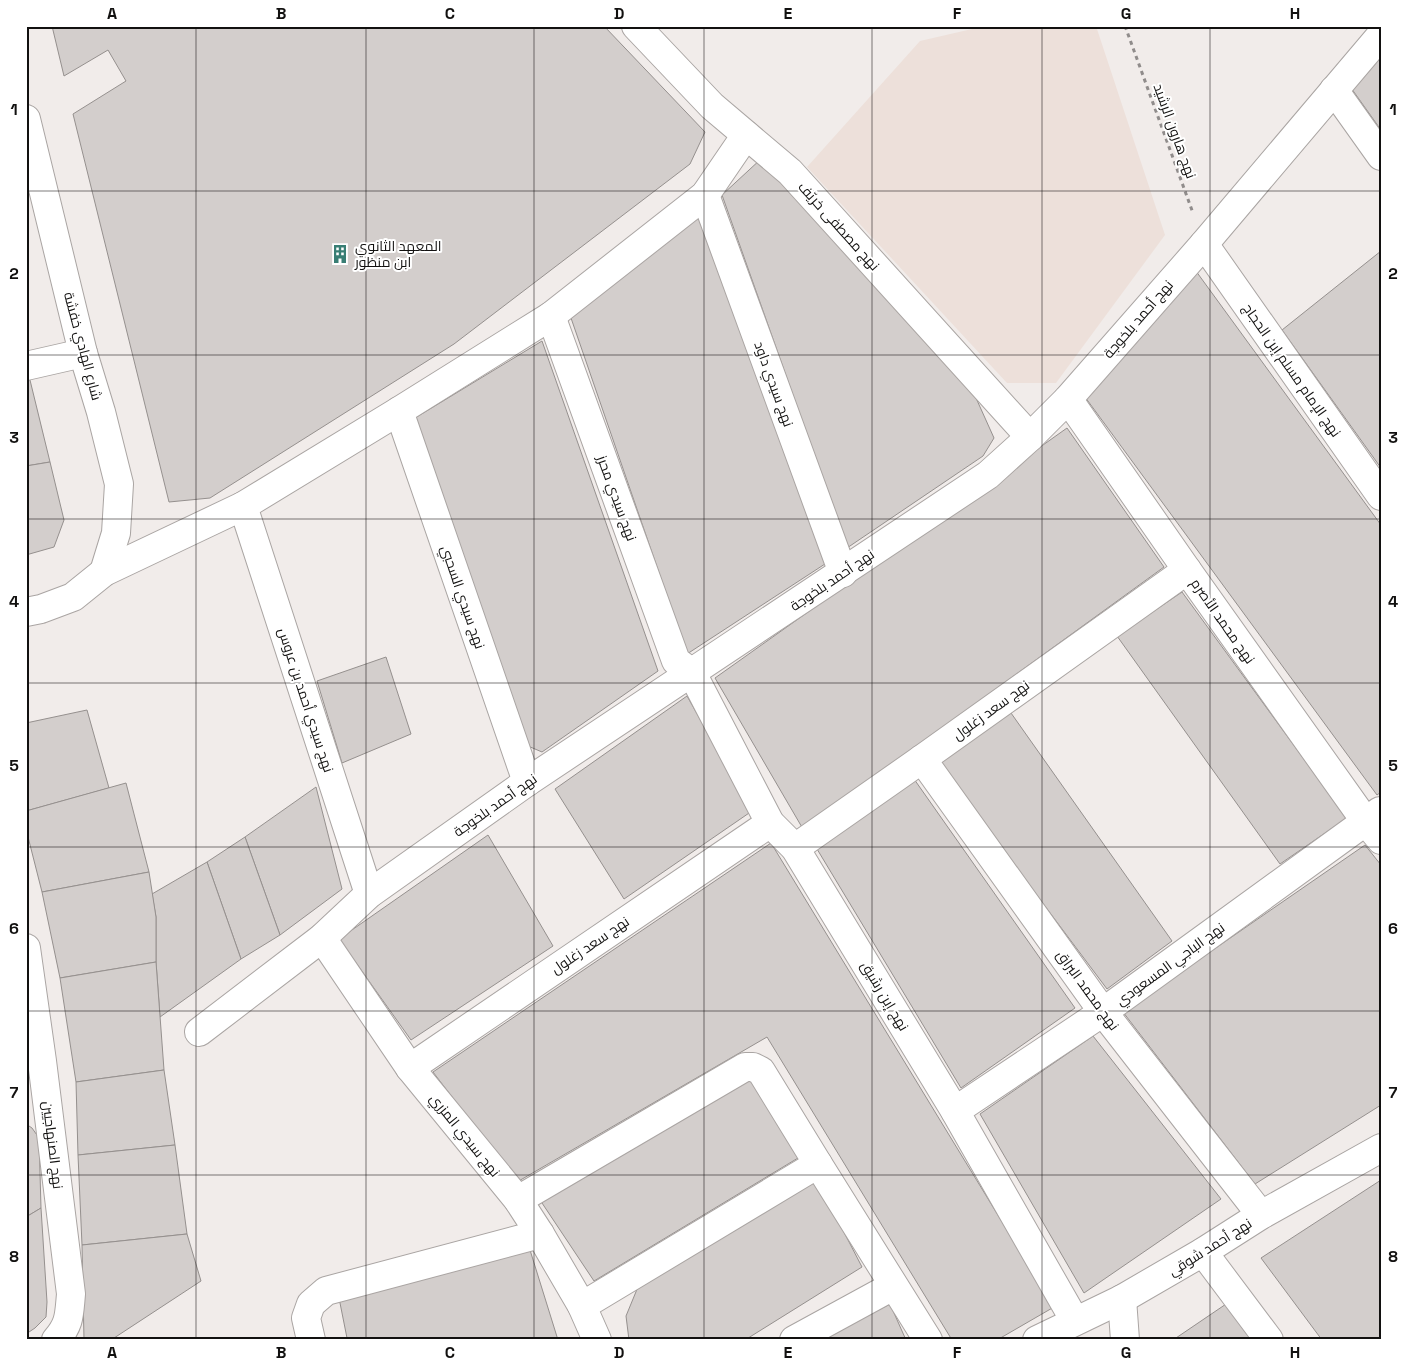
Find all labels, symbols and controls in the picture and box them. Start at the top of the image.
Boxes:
text: A [107,3,117,24]
text: B [276,3,286,24]
text: C [445,3,455,24]
text: D [614,3,624,24]
text: E [784,3,793,24]
text: F [953,3,962,24]
text: G [1121,3,1131,24]
text: H [1290,3,1300,24]
street label: نهج هارون الرشيد [1149,81,1201,181]
text: 1 [10,99,18,120]
text: 1 [1389,99,1397,120]
street label: نهج مصطفى خريّف [794,178,884,274]
place label: المعهد الثانوي ابن منظور [354,237,442,271]
building icon: المعهد الثانوي ابن منظور [329,243,351,265]
text: 2 [9,263,19,284]
text: 2 [1388,263,1398,284]
street label: نهج أحمد بلخوجة [1099,276,1177,362]
street label: شارع الهادي خفشة [57,290,106,403]
street label: نهج اﻹمام مسلم إبن الحجاج [1238,300,1345,441]
street label: نهج سيدي داود [747,339,798,430]
text: 3 [9,427,19,448]
text: 3 [1388,427,1398,448]
street label: نهج سيدي محرز [590,452,641,544]
street label: نهج سيدي السحبي [434,543,489,652]
street label: نهج أحمد بلخوجة [786,545,878,615]
street label: نهج محمد الأصرم [1186,575,1259,668]
text: 4 [9,591,19,612]
text: 4 [1388,591,1398,612]
street label: نهج سيدي أحمد بن عروس [271,625,338,775]
street label: نهج سعد زغلول [949,676,1033,744]
text: 5 [9,755,19,776]
text: 5 [1388,755,1398,776]
street label: نهج أحمد بلخوجة [450,770,540,840]
street label: نهج سعد زغلول [547,912,633,978]
text: 6 [9,918,19,939]
street label: نهج الباجي المسعودي [1112,918,1230,1012]
text: 6 [1388,918,1398,939]
street label: نهج محمد البراق [1053,946,1123,1034]
street label: نهج إبن رشيق [857,958,913,1034]
text: 7 [10,1082,19,1103]
text: 7 [1389,1082,1398,1103]
street label: نهج سيدي المزري [424,1090,504,1182]
street label: نهج الصنهاجيين [39,1100,67,1190]
street label: نهج أحمد شوقي [1165,1214,1257,1282]
text: 8 [9,1246,19,1267]
text: 8 [1388,1246,1398,1267]
text: A [107,1342,117,1363]
text: B [276,1342,286,1363]
text: C [445,1342,455,1363]
text: D [614,1342,624,1363]
text: E [784,1342,793,1363]
text: F [953,1342,962,1363]
text: G [1121,1342,1131,1363]
text: H [1290,1342,1300,1363]

